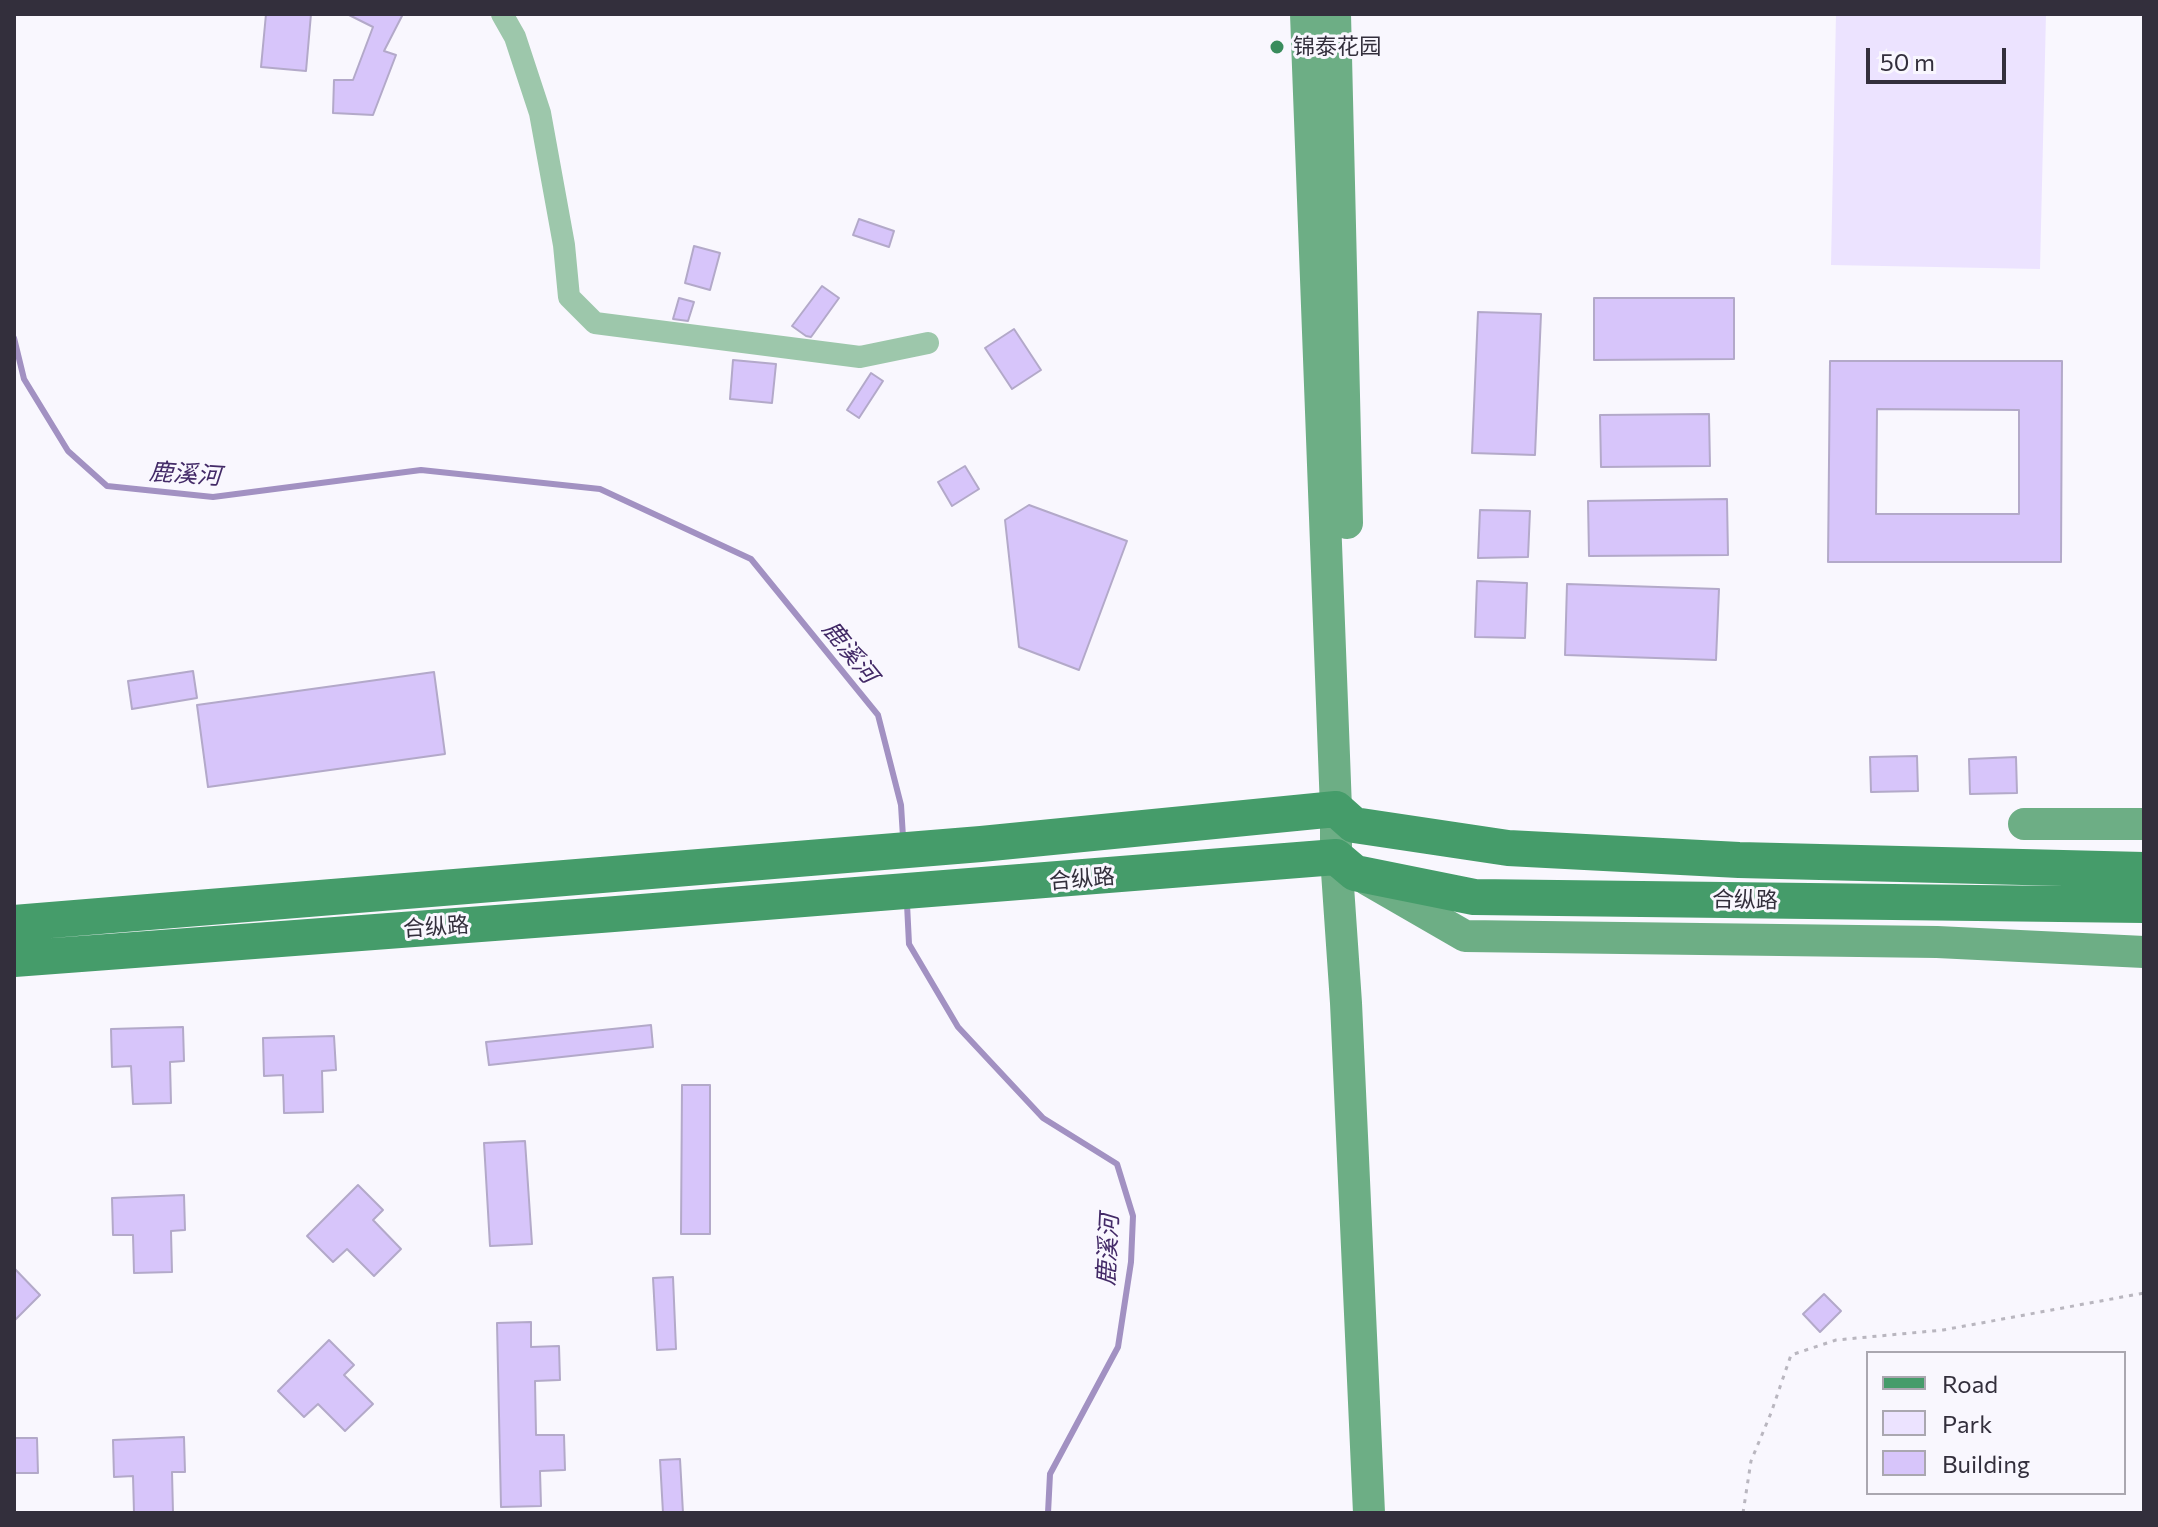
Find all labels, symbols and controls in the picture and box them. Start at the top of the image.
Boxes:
scale bar [1870,32,2010,82]
place label: 锦泰花园 [1293,34,1381,60]
marker: 锦泰花园 [1268,38,1286,56]
text: 50 m [1880,47,1935,76]
water label: 鹿溪河 [148,457,222,491]
water label: 鹿溪河 [816,615,884,689]
street label: 合纵路 [1048,863,1116,895]
street label: 合纵路 [1712,886,1778,914]
street label: 合纵路 [402,912,470,942]
water label: 鹿溪河 [1092,1213,1124,1287]
legend [1866,1351,2126,1495]
text: Road [1942,1369,1998,1398]
text: Park [1942,1409,1992,1438]
text: Building [1942,1449,2030,1478]

